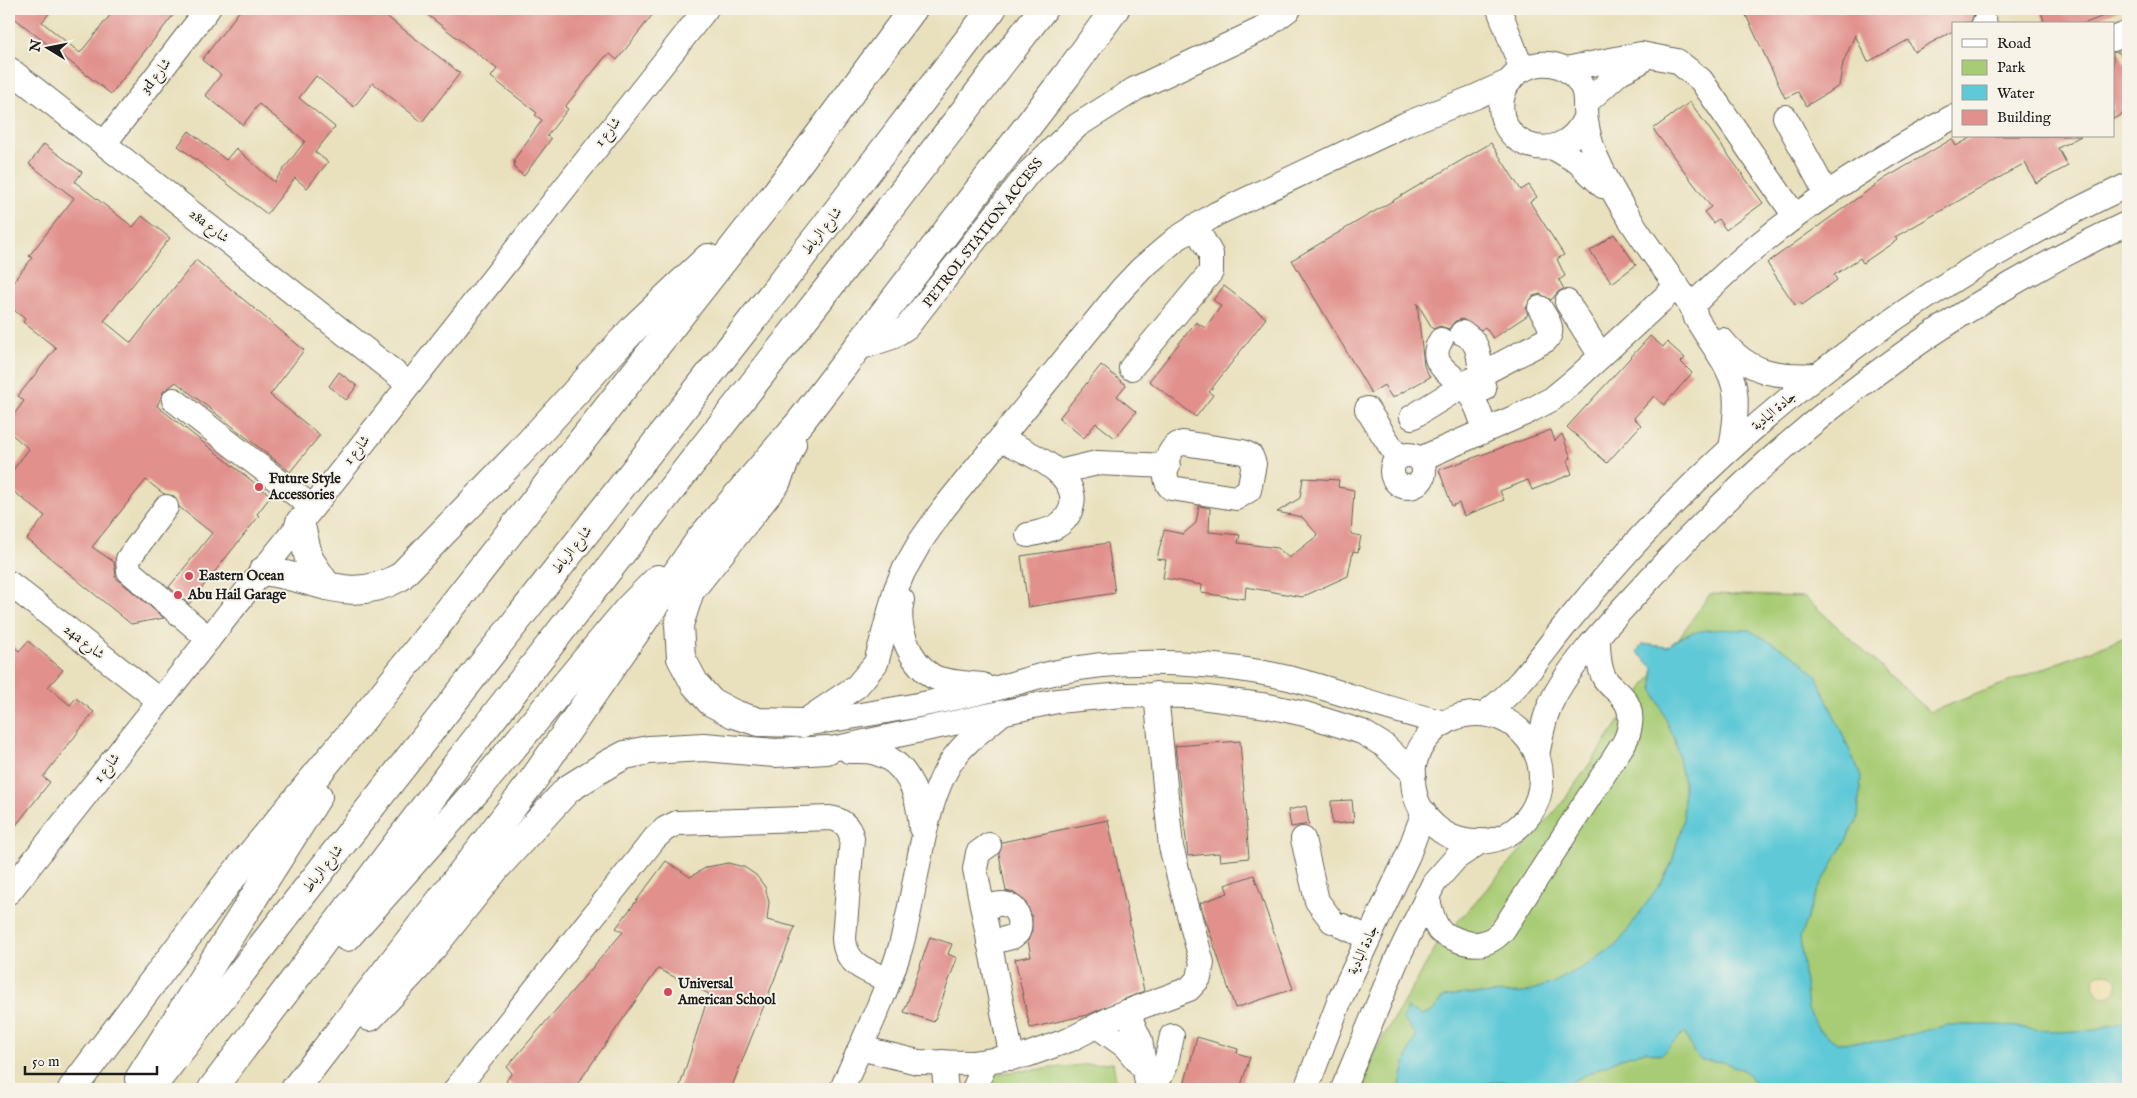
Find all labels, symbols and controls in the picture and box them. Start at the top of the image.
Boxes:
north arrow [22,22,72,72]
legend [1952,22,2114,138]
text: Road [1997,34,2032,53]
text: N [26,38,46,54]
street label: 3d شارع [137,55,177,99]
text: Park [1997,58,2027,77]
text: Water [1997,84,2035,103]
text: Building [1997,108,2052,127]
street label: شارع 1 [591,114,627,152]
street label: PETROL STATION ACCESS [919,155,1047,311]
street label: شارع الرباط [798,204,848,260]
street label: 28a شارع [184,205,232,249]
street label: جادة البادية [1748,387,1800,435]
street label: شارع 1 [340,432,376,470]
place label: Future Style Accessories [268,470,341,504]
marker: Future Style Accessories [253,481,265,493]
street label: شارع الرباط [548,523,598,579]
place label: Eastern Ocean [199,567,285,585]
marker: Eastern Ocean [183,570,195,582]
place label: Abu Hail Garage [187,586,287,604]
marker: Abu Hail Garage [172,589,184,601]
street label: 24a شارع [59,620,108,665]
street label: شارع 1 [90,750,126,788]
street label: شارع الرباط [299,842,349,898]
street label: جادة البادية [1344,922,1382,978]
place label: Universal American School [677,975,777,1009]
marker: Universal American School [662,986,674,998]
scale bar [25,1043,158,1075]
text: 50 m [32,1052,60,1071]

